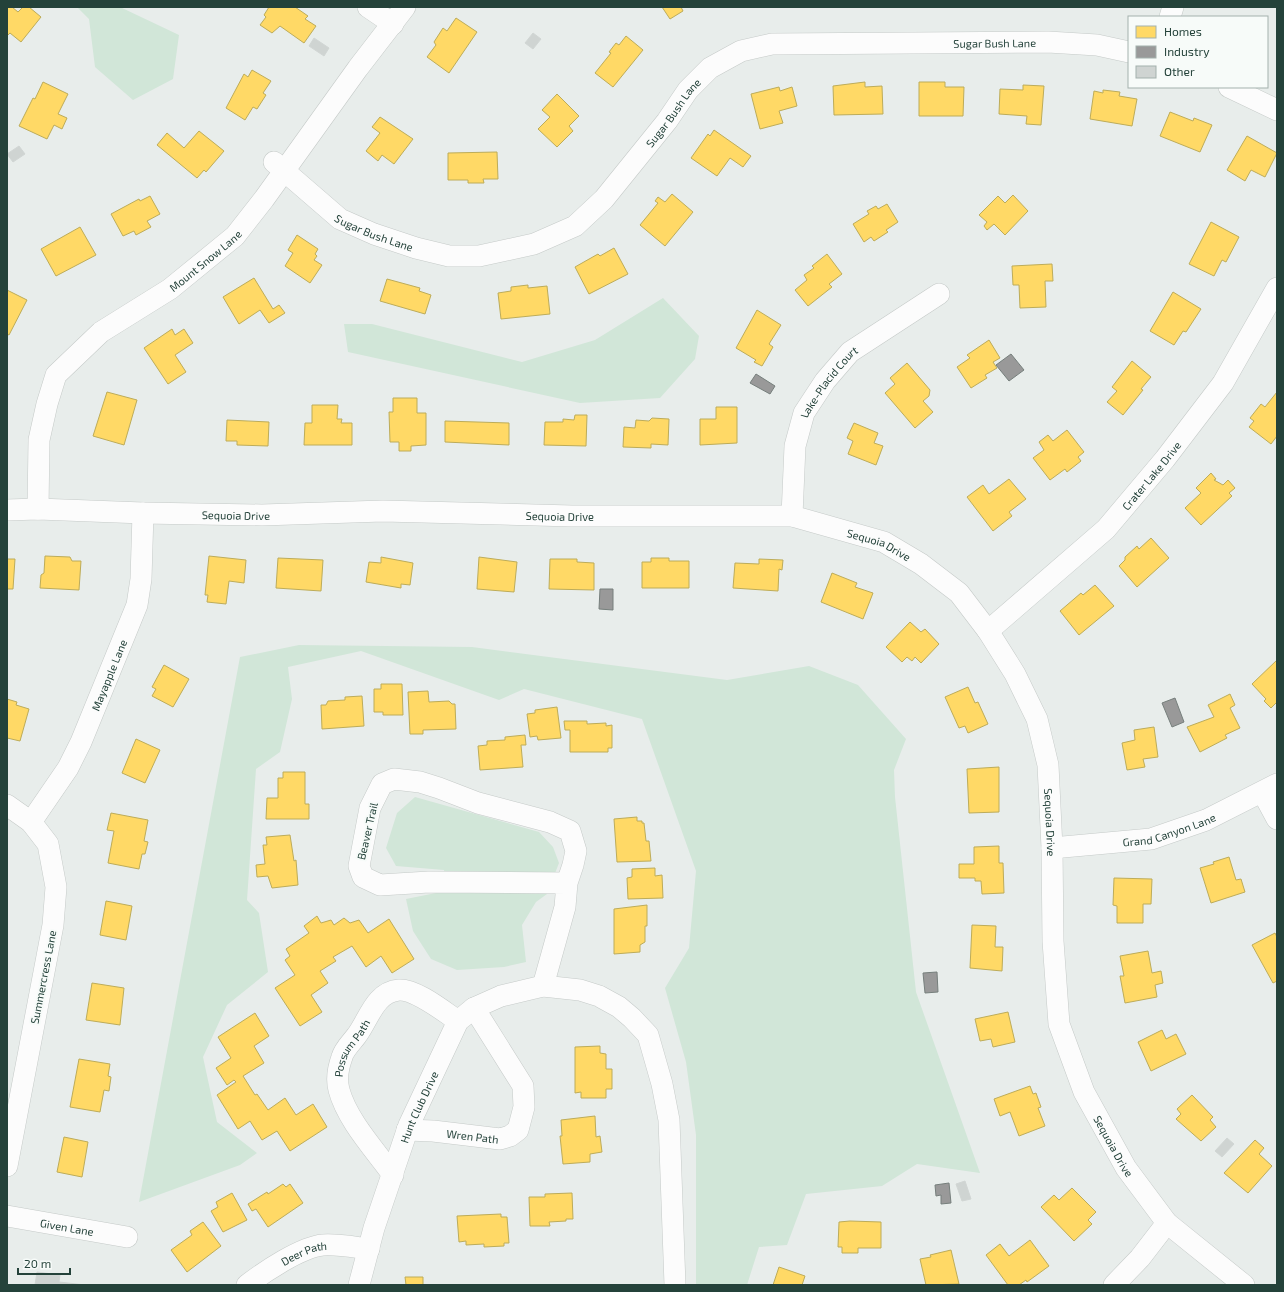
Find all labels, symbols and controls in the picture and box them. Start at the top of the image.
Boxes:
legend [1128,16,1268,88]
text: Homes [1164,24,1202,38]
street label: Sugar Bush Lane [953,36,1036,49]
text: Industry [1164,44,1210,58]
text: Other [1164,64,1195,78]
street label: Sugar Bush Lane [642,75,703,149]
street label: Sugar Bush Lane [332,211,415,253]
street label: Mount Snow Lane [166,227,244,294]
street label: Lake-Placid Court [797,343,860,419]
street label: Crater Lake Drive [1119,438,1183,512]
street label: Sequoia Drive [202,507,270,522]
street label: Sequoia Drive [525,508,594,523]
street label: Sequoia Drive [846,525,913,563]
street label: Mayapple Lane [88,637,129,713]
street label: Sequoia Drive [1043,788,1059,857]
street label: Beaver Trail [354,800,380,861]
street label: Grand Canyon Lane [1122,810,1217,848]
street label: Summercress Lane [28,929,58,1025]
street label: Possum Path [331,1017,372,1078]
street label: Hunt Club Drive [397,1069,440,1145]
street label: Sequoia Drive [1092,1113,1137,1179]
street label: Wren Path [446,1126,500,1145]
street label: Given Lane [39,1215,95,1238]
street label: Deer Path [278,1238,327,1267]
scale bar [18,1250,70,1276]
text: 20 m [24,1256,51,1270]

